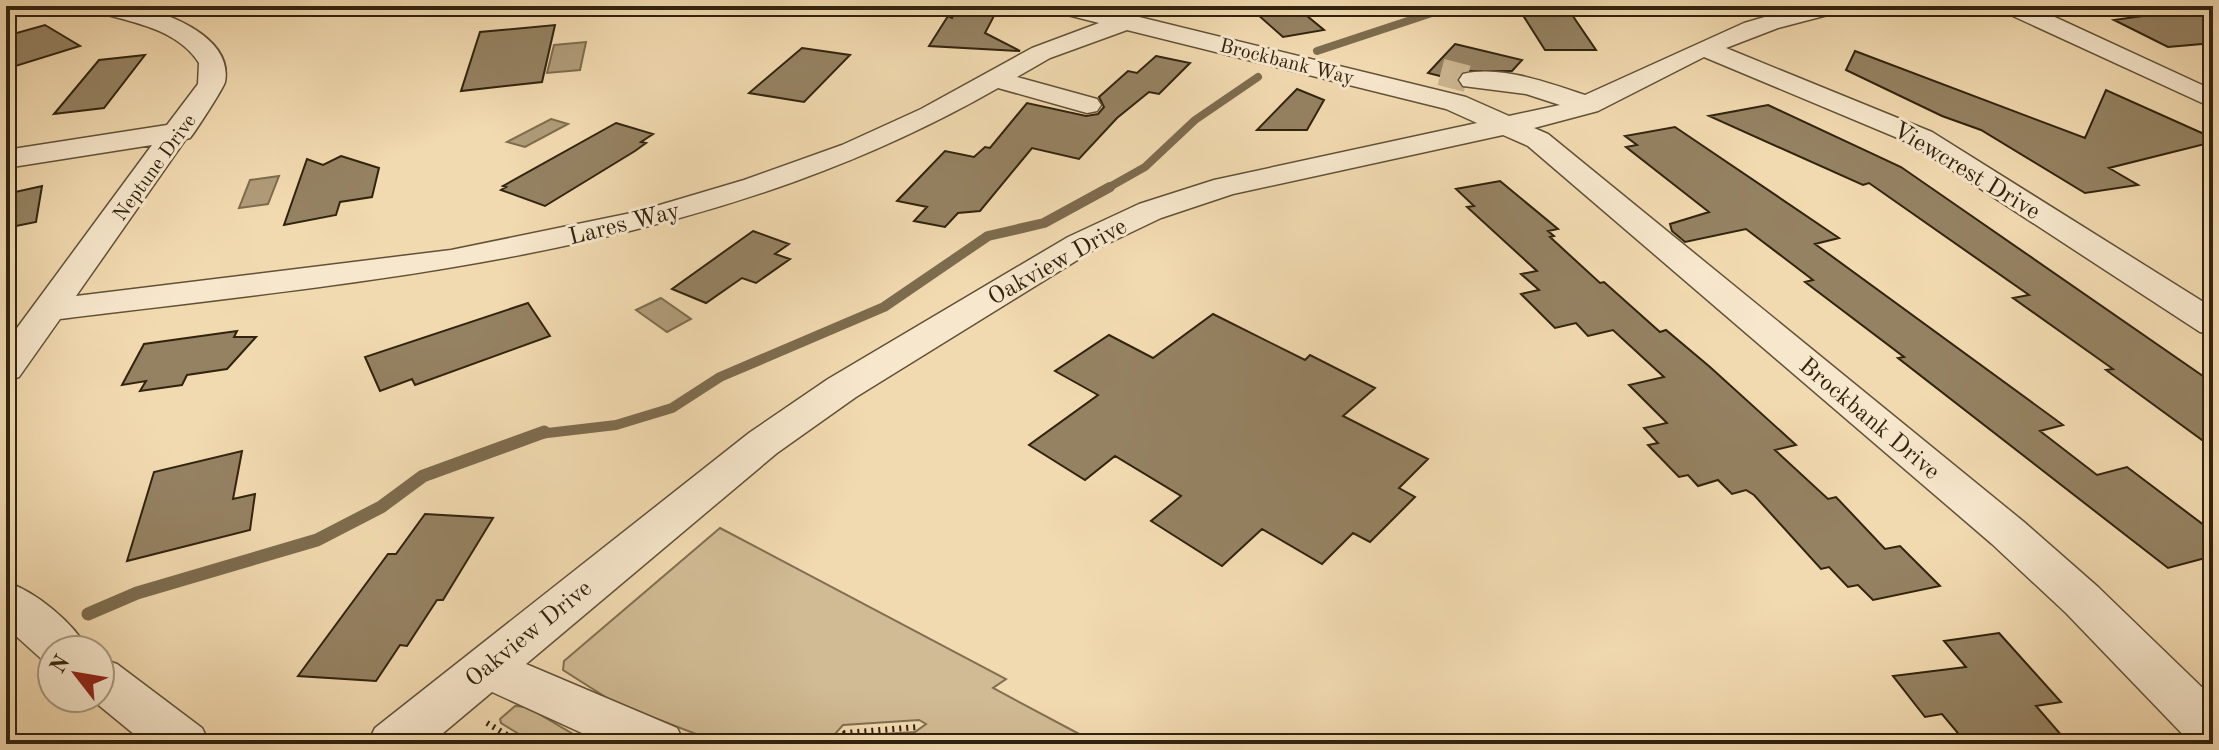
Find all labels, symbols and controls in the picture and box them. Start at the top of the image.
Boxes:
street label: Brockbank Way [1217,37,1356,89]
street label: Neptune Drive [110,111,201,225]
street label: Viewcrest Drive [1888,118,2044,225]
street label: Lares Way [566,199,683,250]
street label: Oakview Drive [985,215,1131,311]
street label: Brockbank Drive [1794,354,1944,485]
street label: Oakview Drive [462,577,597,692]
north arrow [36,634,116,714]
text: N [47,652,74,678]

